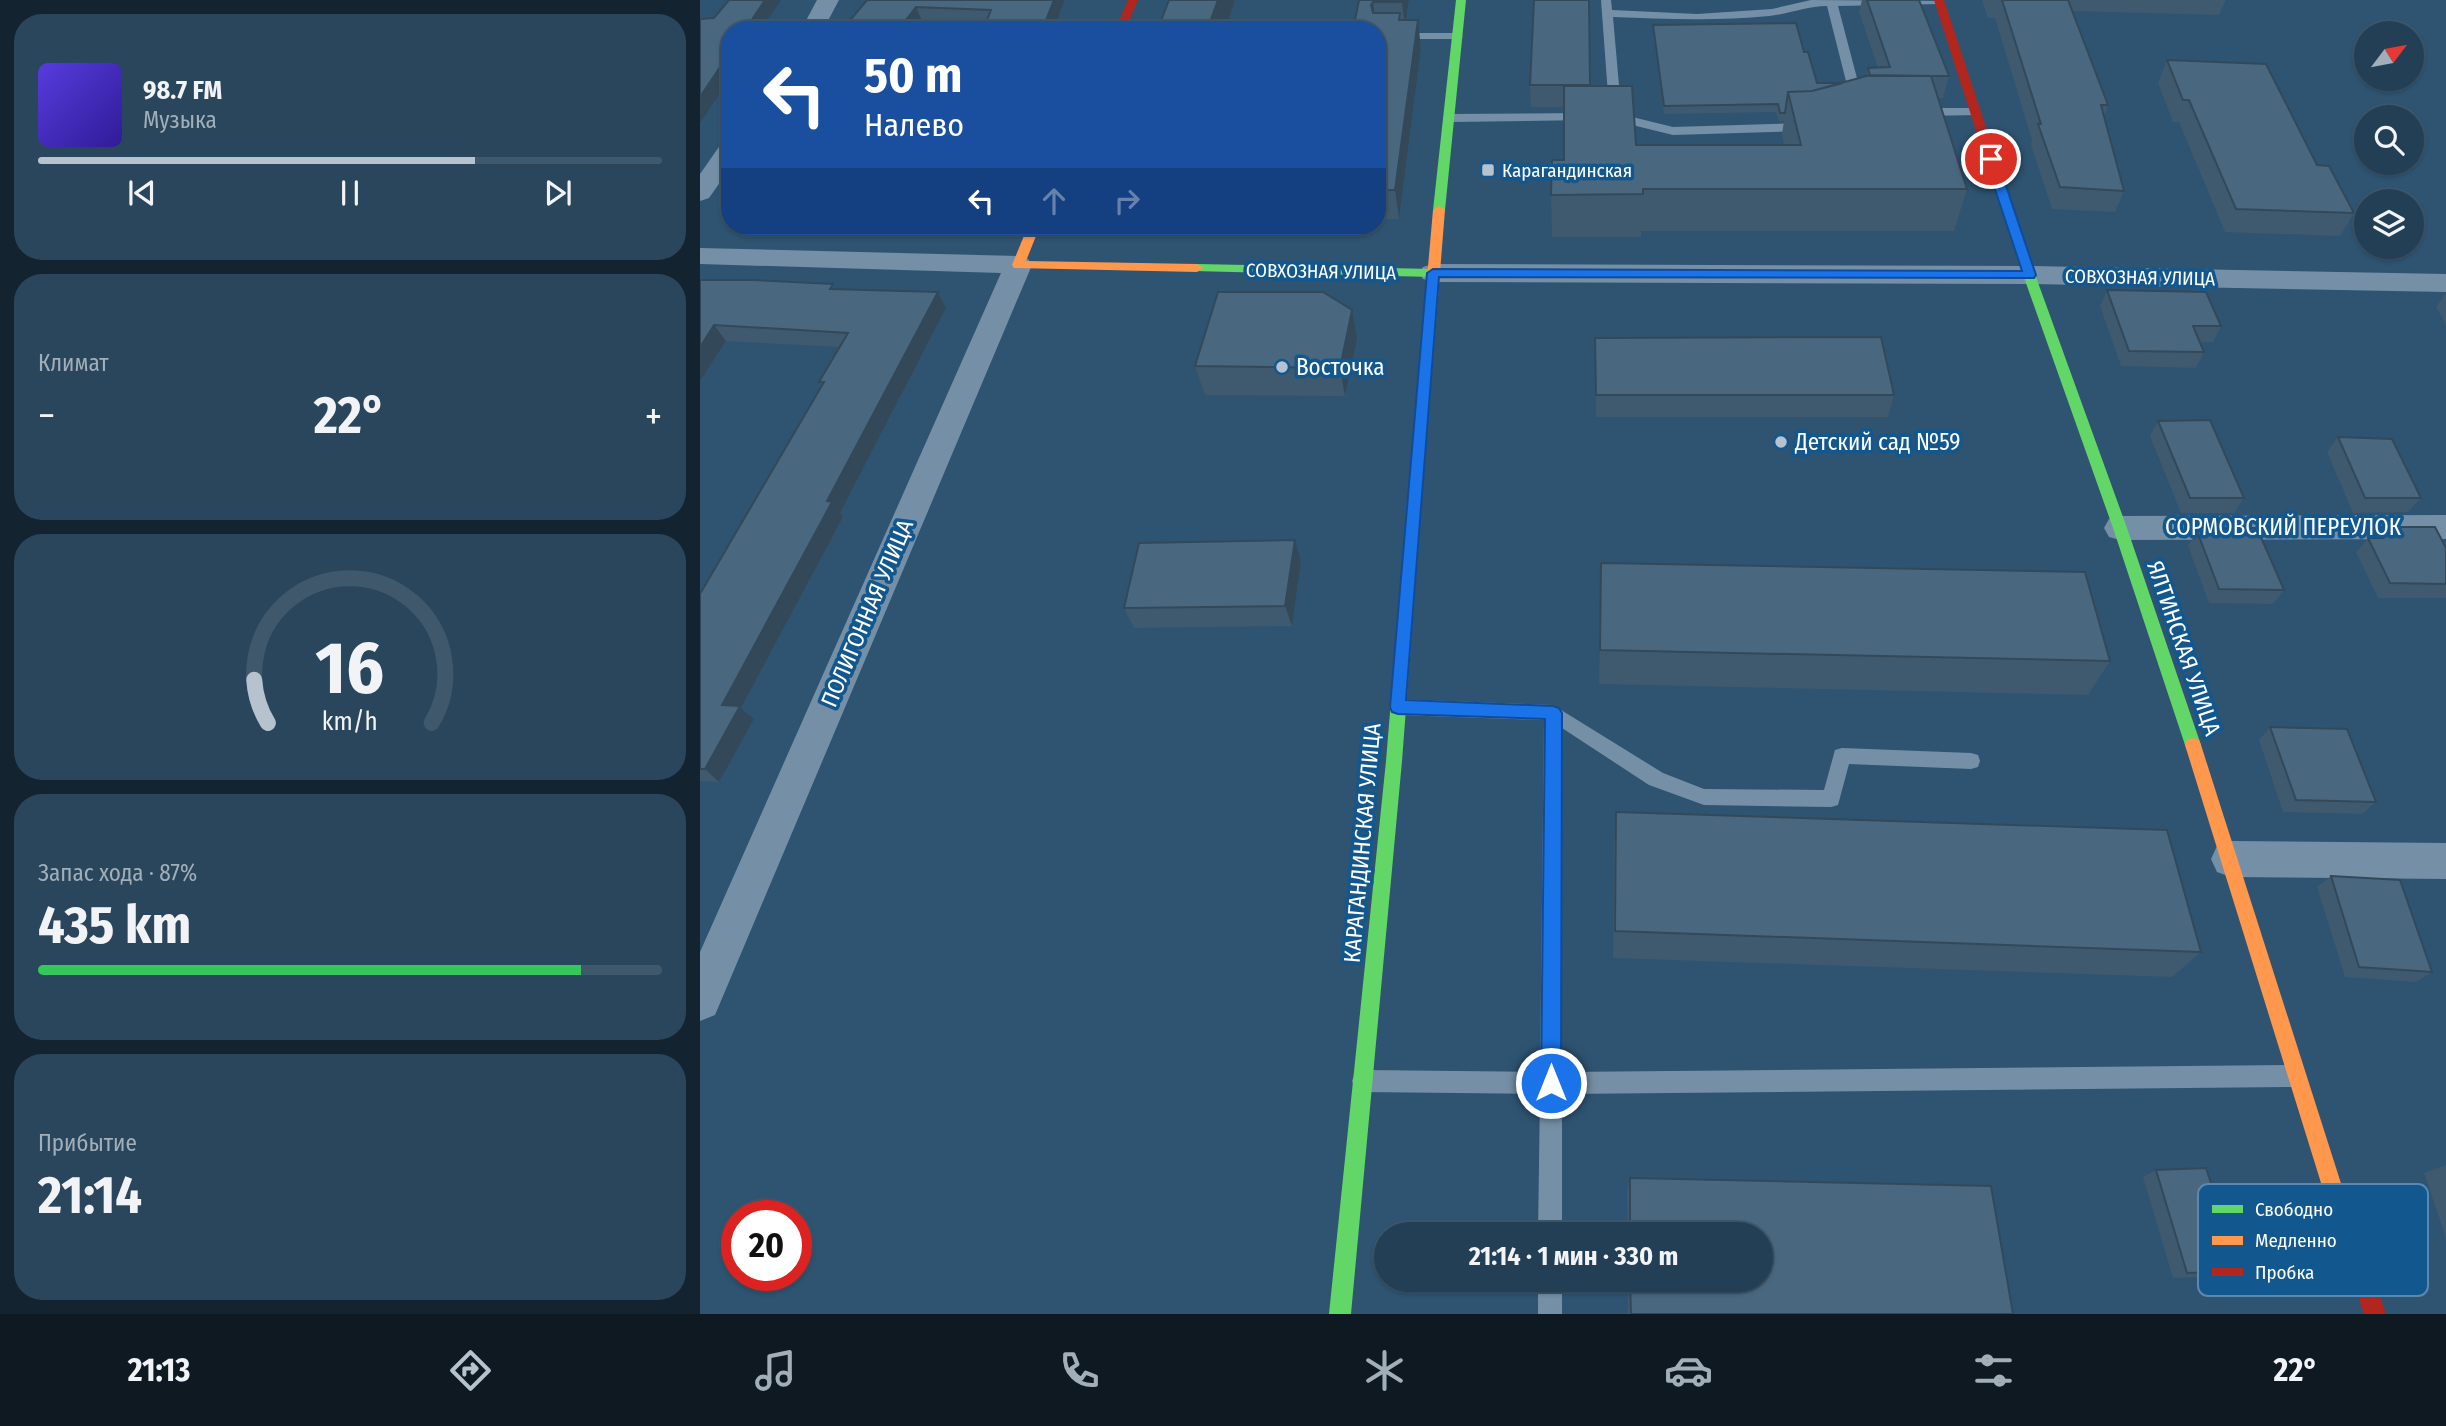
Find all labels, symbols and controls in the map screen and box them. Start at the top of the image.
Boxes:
north arrow [2354,21,2424,91]
map controls [2354,21,2424,259]
text: 50 m [864,46,962,105]
icon: left [749,49,840,140]
text: 98.7 FM [143,75,222,106]
button: search [2354,105,2424,175]
text: Музыка [143,106,217,134]
text: Налево [864,106,964,144]
pin [1961,129,2021,189]
icon: arrive [1972,140,2010,178]
place label: Карагандинская [1502,159,1632,182]
marker: Карагандинская [1480,162,1496,178]
icon: previous [123,174,161,212]
icon: pause [331,174,369,212]
icon: next [539,174,577,212]
icon: left [962,182,1000,220]
icon: ahead [1035,182,1073,220]
icon: right [1108,182,1146,220]
button: layers [2354,189,2424,259]
street label: СОВХОЗНАЯ УЛИЦА [1246,259,1396,284]
street label: СОВХОЗНАЯ УЛИЦА [2065,265,2215,290]
text: Климат [38,349,109,377]
place label: Восточка [1296,353,1384,381]
marker: Восточка [1274,359,1290,375]
text: 22° [314,384,386,447]
text: − [38,393,55,439]
text: + [645,393,662,439]
place label: Детский сад №59 [1794,428,1961,456]
marker: Детский сад №59 [1773,434,1789,450]
street label: СОРМОВСКИЙ ПЕРЕУЛОК [2165,513,2402,541]
street label: ПОЛИГОННАЯ УЛИЦА [815,515,919,711]
street label: ЯЛТИНСКАЯ УЛИЦА [2141,557,2227,739]
text: 16 [316,625,384,712]
text: km/h [322,707,378,737]
street label: КАРАГАНДИНСКАЯ УЛИЦА [1338,722,1386,964]
text: Запас хода · 87% [38,859,197,887]
text: 435 km [38,894,191,957]
position arrow [1514,1046,1588,1120]
text: Прибытие [38,1129,137,1157]
text: 21:14 [38,1164,142,1227]
legend [2198,1184,2428,1296]
text: Свободно [2255,1198,2333,1221]
speed limit sign: 20 [721,1200,812,1291]
text: Медленно [2255,1229,2337,1252]
text: 21:14 · 1 мин · 330 m [1469,1241,1678,1272]
text: Пробка [2255,1261,2314,1284]
icon: directions [446,1346,495,1395]
icon: music [751,1346,800,1395]
icon: phone [1055,1346,1104,1395]
icon: climate [1360,1346,1409,1395]
icon: car [1664,1346,1713,1395]
icon: filters [1969,1346,2018,1395]
text: 21:13 [128,1351,191,1389]
text: 22° [2274,1351,2318,1389]

